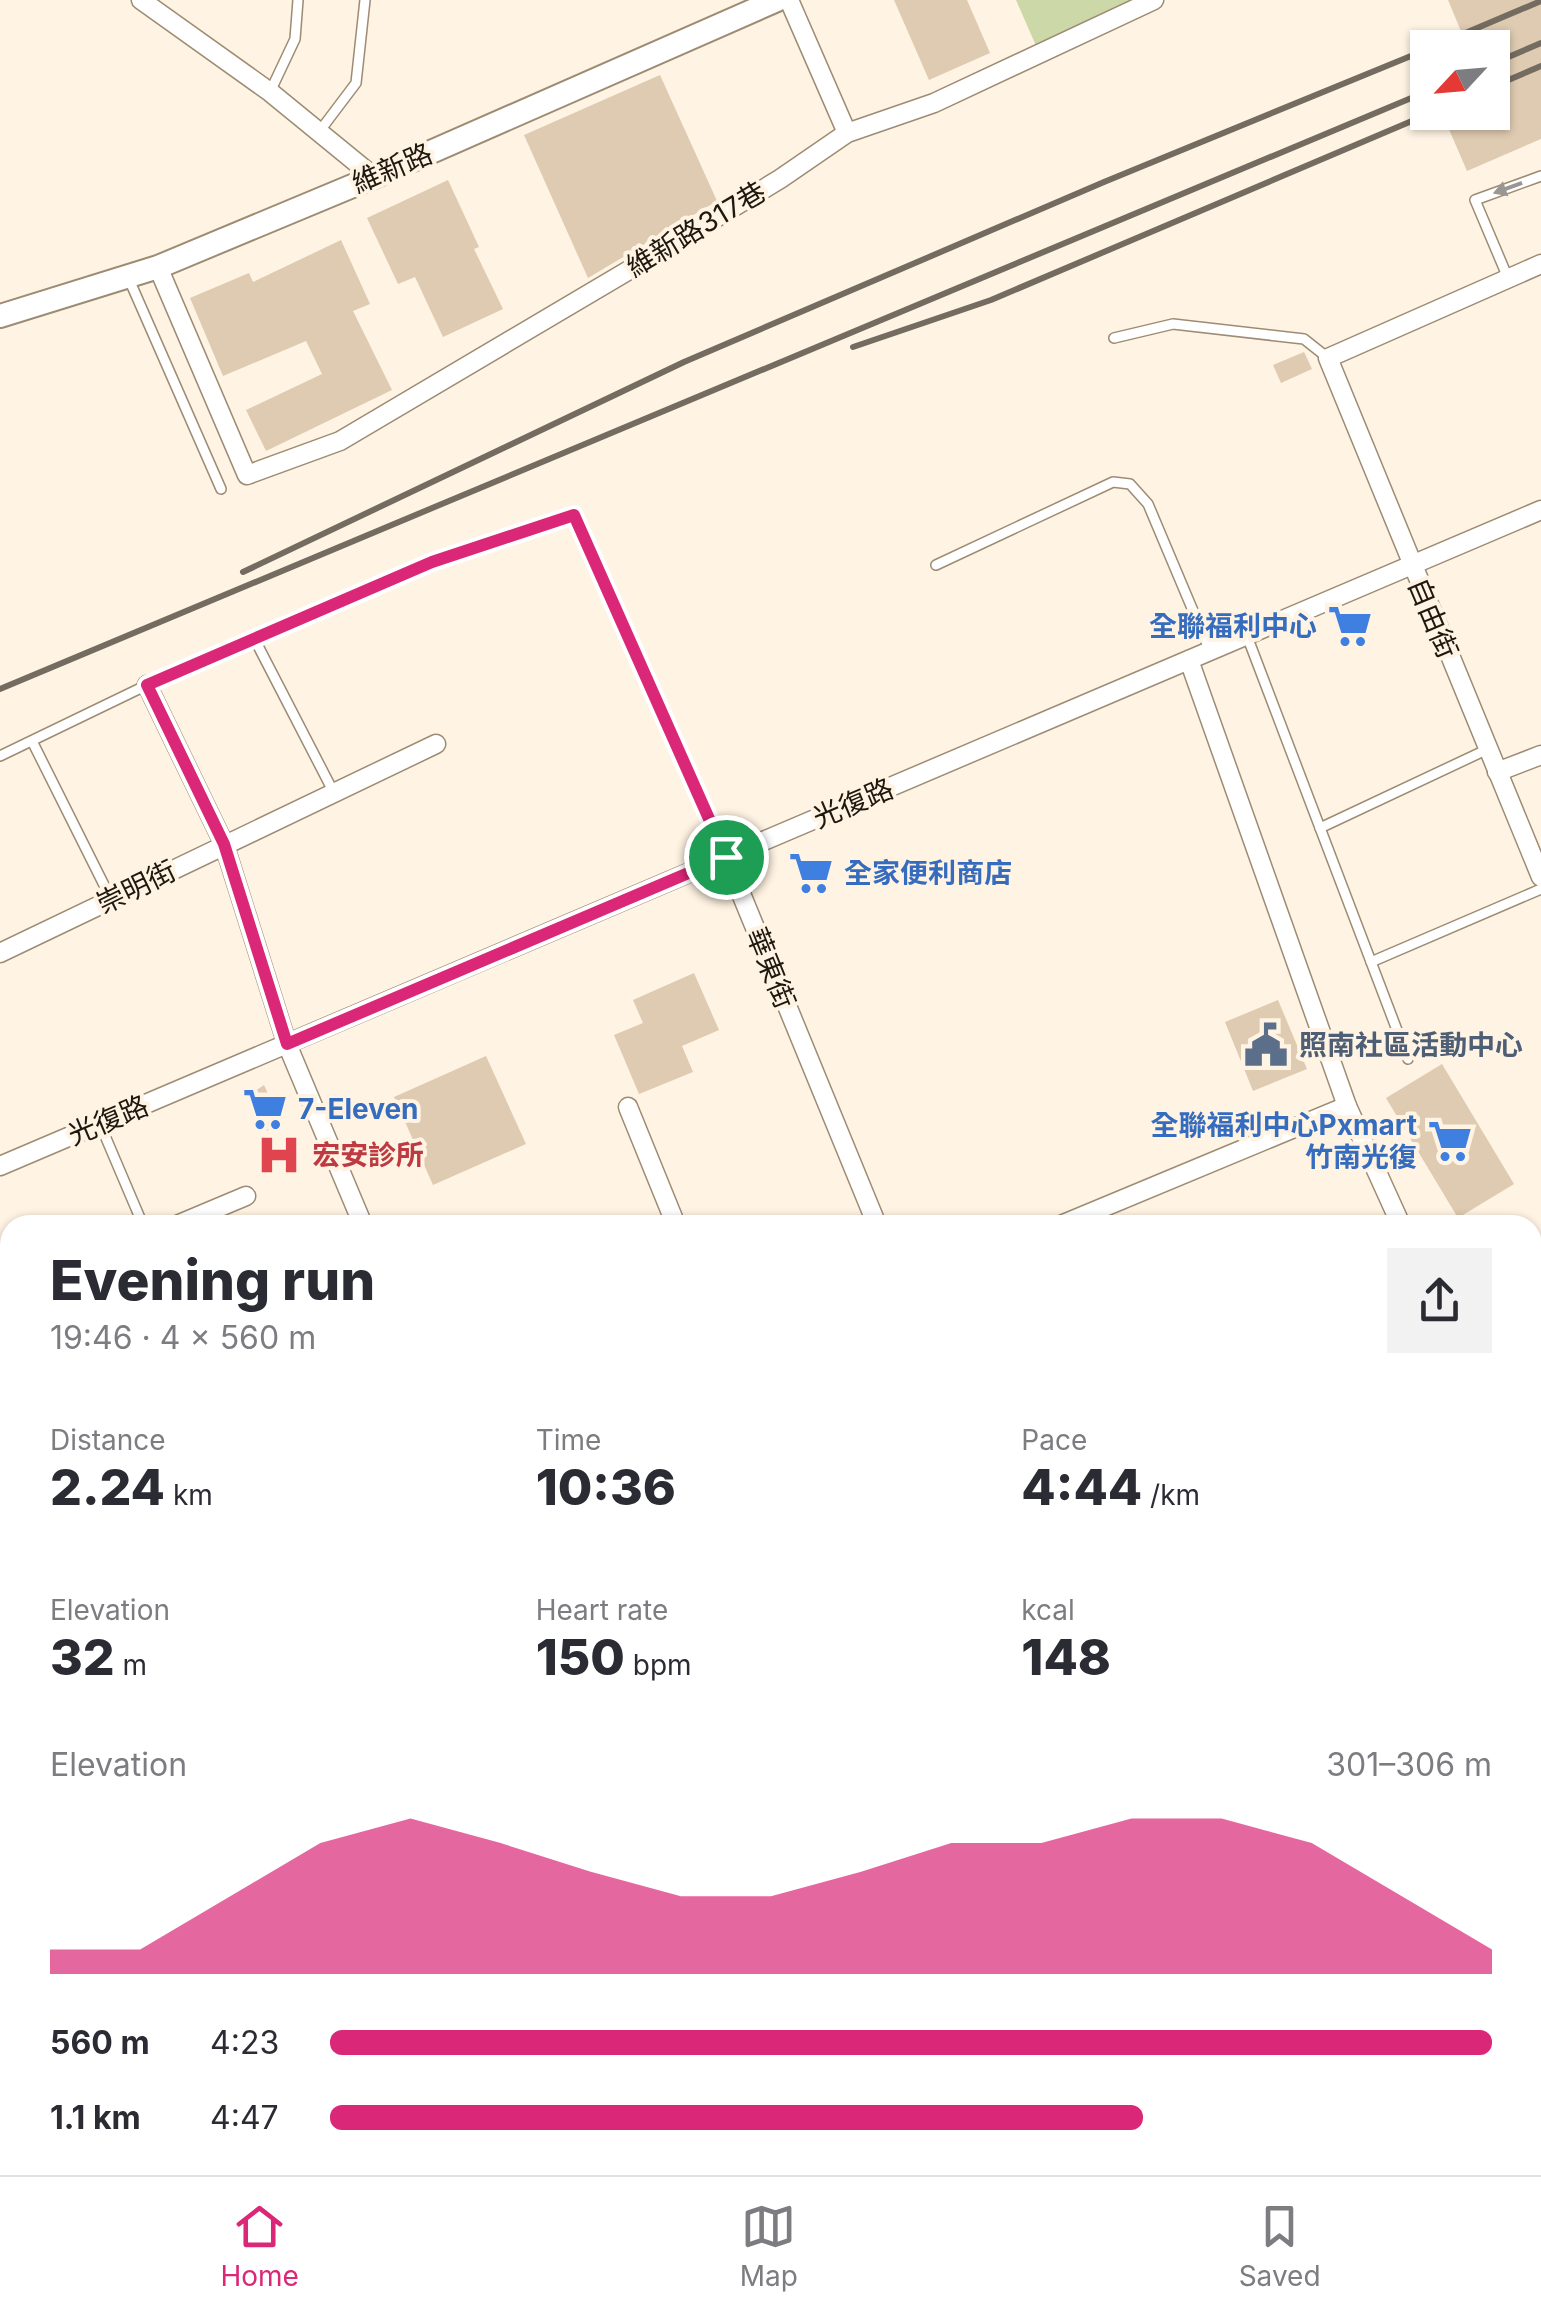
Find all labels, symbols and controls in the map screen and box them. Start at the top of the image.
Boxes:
north arrow [1410,30,1510,130]
map controls [1410,30,1510,130]
street label: 維新路 [347,136,437,200]
street label: 維新路317巷 [620,174,772,284]
one-way arrow [1492,181,1522,196]
street label: 自由街 [1401,573,1465,663]
supermarket icon: 全聯福利中心 [1326,602,1374,650]
place label: 全聯福利中心 [1149,609,1317,643]
street label: 光復路 [808,771,898,835]
pin [684,815,769,900]
icon: arrive [699,830,754,885]
supermarket icon: 全家便利商店 [787,849,835,897]
street label: 崇明街 [91,853,181,921]
place label: 全家便利商店 [844,856,1012,890]
street label: 華東街 [740,923,802,1013]
public building icon: 照南社區活動中心 [1242,1021,1290,1069]
place label: 照南社區活動中心 [1299,1028,1523,1062]
supermarket icon: 7-Eleven [241,1085,289,1133]
street label: 光復路 [63,1088,153,1152]
place label: 7-Eleven [298,1092,419,1126]
place label: 全聯福利中心Pxmart 竹南光復 [1151,1108,1417,1174]
supermarket icon: 全聯福利中心Pxmart 竹南光復 [1426,1117,1474,1165]
hospital icon: 宏安診所 [255,1131,303,1179]
place label: 宏安診所 [312,1138,424,1172]
text: Evening run [50,1247,375,1313]
button: share [1387,1248,1492,1353]
text: 19:46 · 4 × 560 m [50,1318,316,1357]
text: Distance [50,1423,166,1457]
text: Time [536,1423,601,1457]
text: Pace [1021,1423,1087,1457]
text: 2.24 [50,1457,165,1517]
text: 10:36 [536,1457,676,1517]
text: 4:44 [1021,1457,1142,1517]
text: km [165,1478,213,1512]
text: /km [1142,1478,1200,1512]
text: Elevation [50,1593,170,1627]
text: Heart rate [536,1593,668,1627]
text: kcal [1021,1593,1075,1627]
text: 32 [50,1627,115,1687]
text: 150 [536,1627,625,1687]
text: 148 [1021,1627,1111,1687]
text: m [115,1648,147,1682]
text: bpm [625,1648,692,1682]
text: Elevation [50,1745,187,1784]
text: 301–306 m [1326,1745,1492,1784]
text: 560 m [50,2023,150,2062]
text: 4:23 [210,2023,279,2062]
text: 1.1 km [50,2098,141,2137]
text: 4:47 [210,2098,279,2137]
tab: Home [220,2199,299,2293]
tab: Map [740,2199,798,2293]
tab: Saved [1239,2199,1321,2293]

